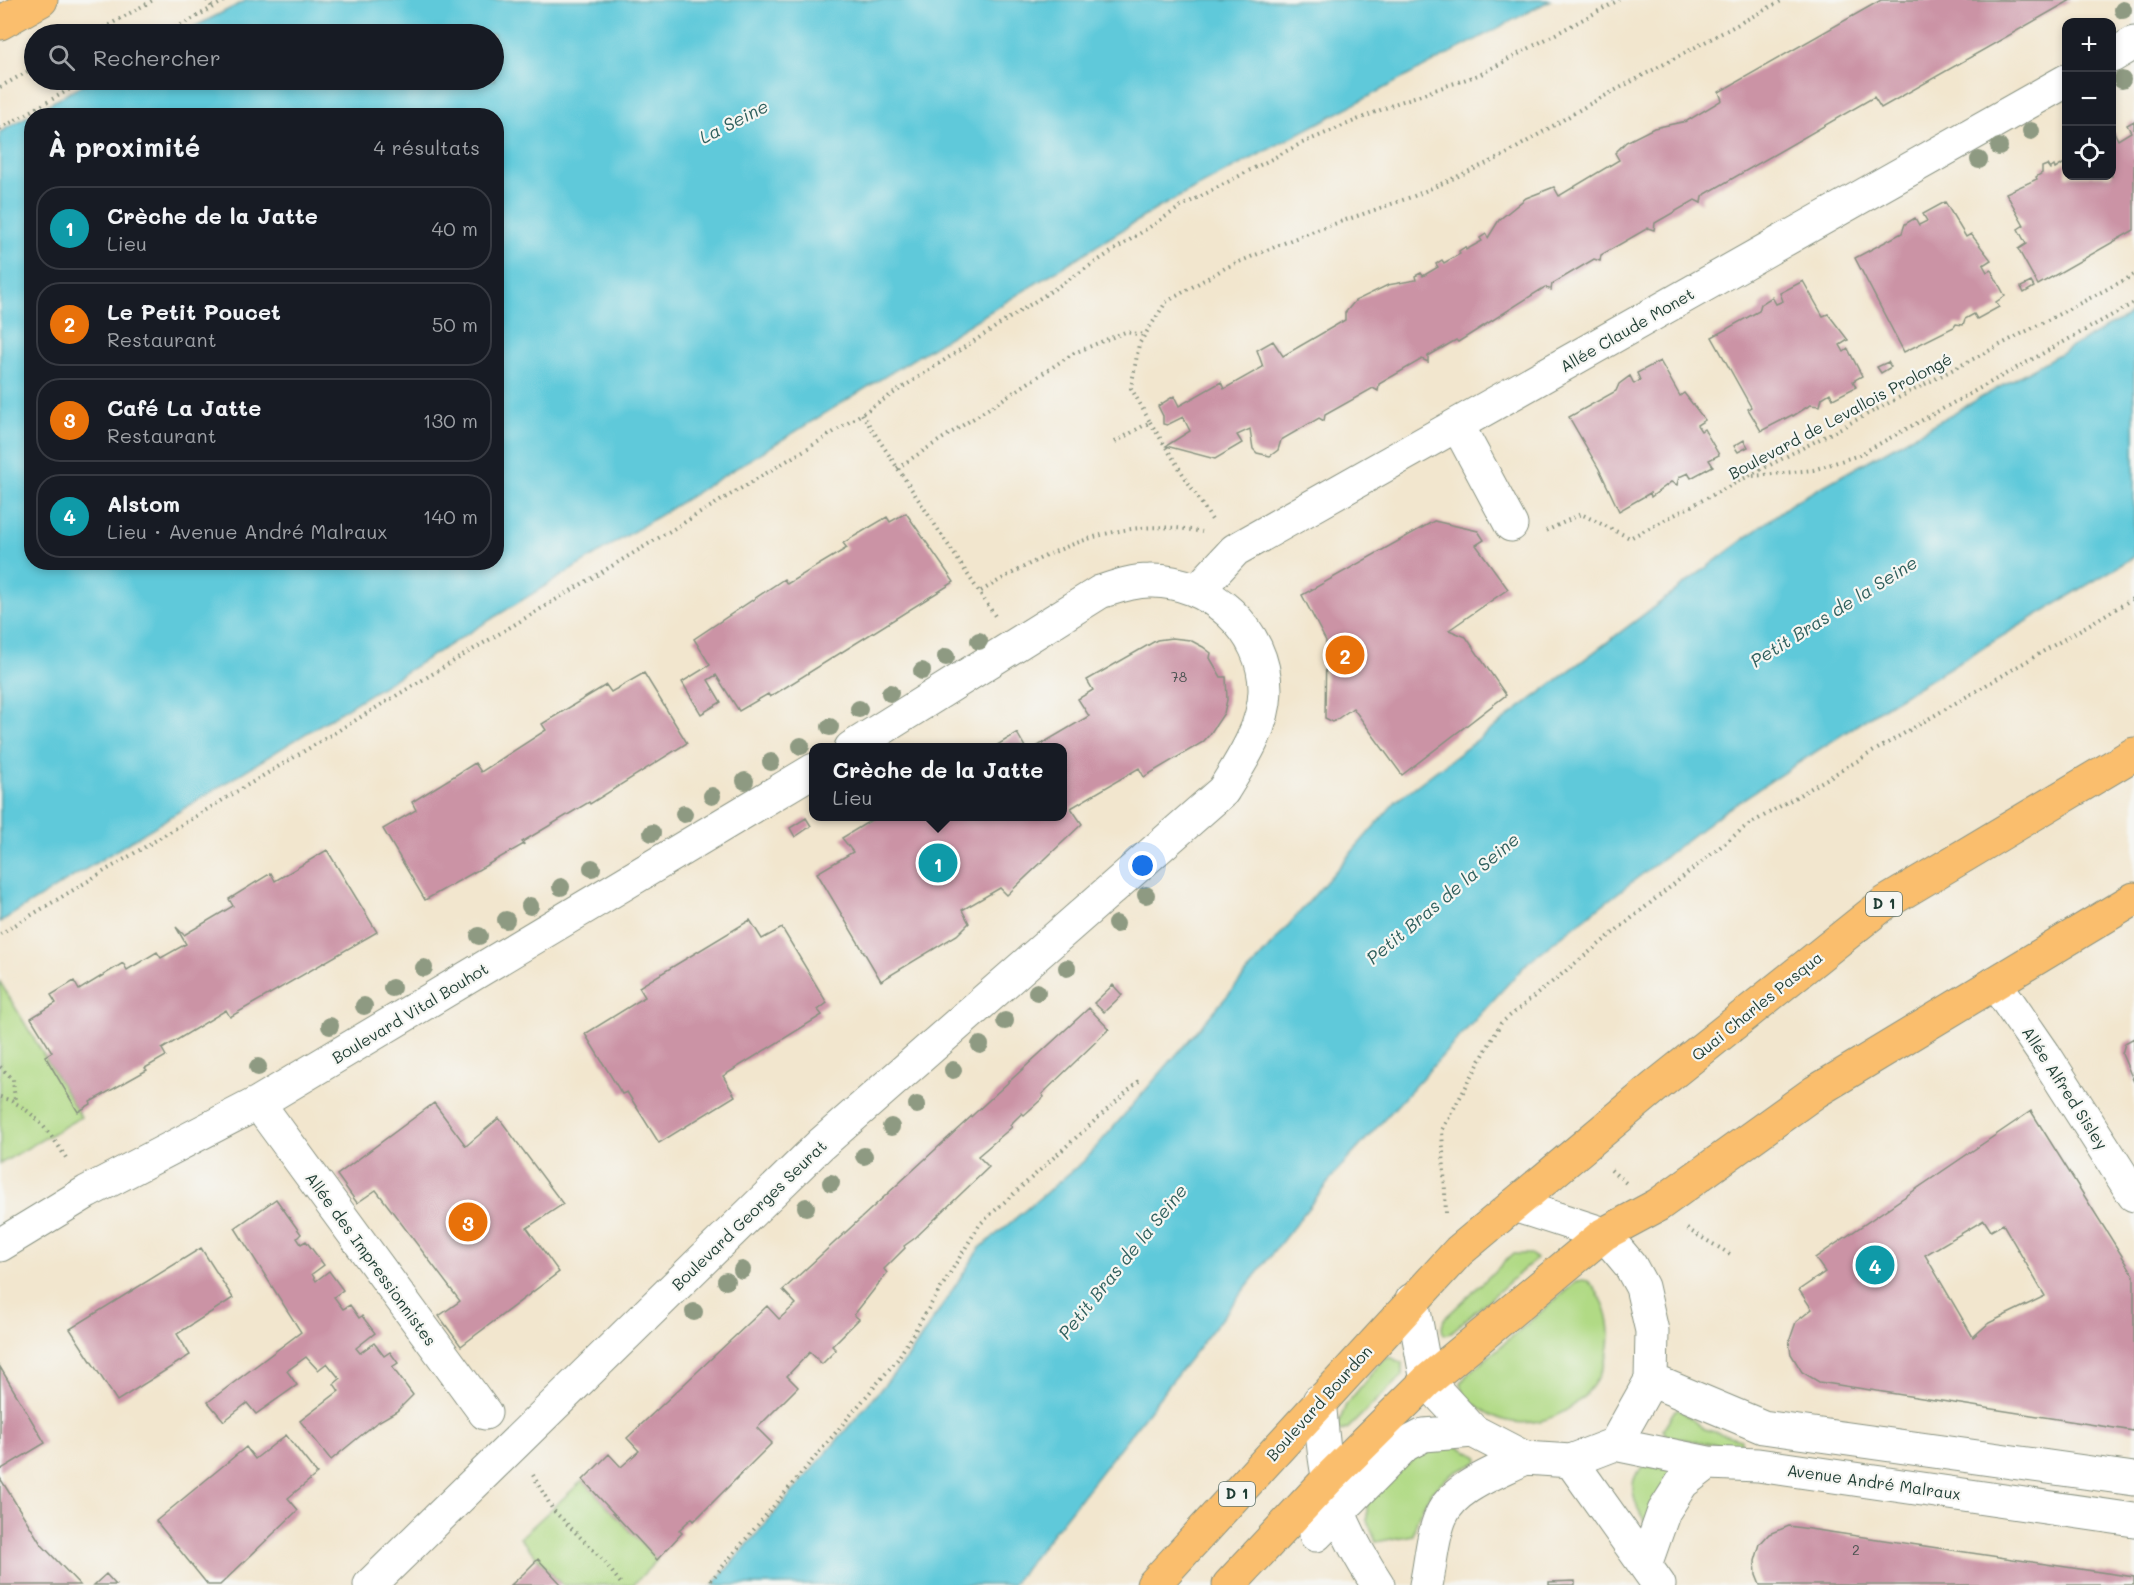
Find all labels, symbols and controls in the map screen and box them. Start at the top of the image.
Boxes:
map controls [2062,18,2116,180]
button: + [2062,18,2116,72]
search box [24,24,504,90]
icon: search [45,41,78,74]
text: Rechercher [93,43,221,72]
button: − [2062,72,2116,126]
water label: La Seine [695,94,772,149]
button: locate [2062,126,2116,180]
text: À proximité [48,130,200,164]
text: 4 résultats [374,134,480,160]
text: Crèche de la Jatte [107,201,318,230]
text: 1 [65,215,74,241]
text: 40 m [432,215,478,241]
text: Lieu [107,230,147,256]
street label: Allée Claude Monet [1556,283,1698,377]
text: Le Petit Poucet [107,297,281,326]
text: 2 [64,311,75,337]
text: 50 m [432,311,478,337]
text: Restaurant [107,326,217,352]
street label: Boulevard de Levallois Prolongé [1725,348,1955,483]
text: Café La Jatte [107,393,261,422]
text: 3 [64,407,76,433]
text: 130 m [423,407,478,433]
text: Restaurant [107,422,217,448]
text: Alstom [107,489,180,518]
text: 4 [63,503,76,529]
text: 140 m [423,503,478,529]
text: Lieu · Avenue André Malraux [107,518,388,544]
water label: Petit Bras de la Seine [1745,550,1922,672]
pin: 2 [1326,632,1364,678]
house number: 78 [1171,667,1187,686]
popup [809,743,1067,821]
text: Crèche de la Jatte [833,755,1043,784]
text: Lieu [833,784,873,810]
water label: Petit Bras de la Seine [1361,827,1524,969]
pin: 1 [918,840,958,886]
your location [1128,851,1157,880]
road number: D 1 [1866,892,1902,916]
street label: Quai Charles Pasqua [1687,946,1827,1065]
street label: Boulevard Vital Bouhot [328,958,492,1068]
street label: Allée Alfred Sisley [2018,1022,2113,1153]
street label: Boulevard Georges Seurat [667,1135,831,1294]
street label: Allée des Impressionnistes [301,1168,442,1350]
water label: Petit Bras de la Seine [1052,1179,1192,1344]
pin: 3 [448,1200,488,1244]
pin: 4 [1856,1242,1894,1288]
street label: Boulevard Bourdon [1261,1340,1376,1465]
street label: Avenue André Malraux [1786,1459,1962,1504]
road number: D 1 [1219,1482,1255,1506]
house number: 2 [1852,1540,1860,1559]

